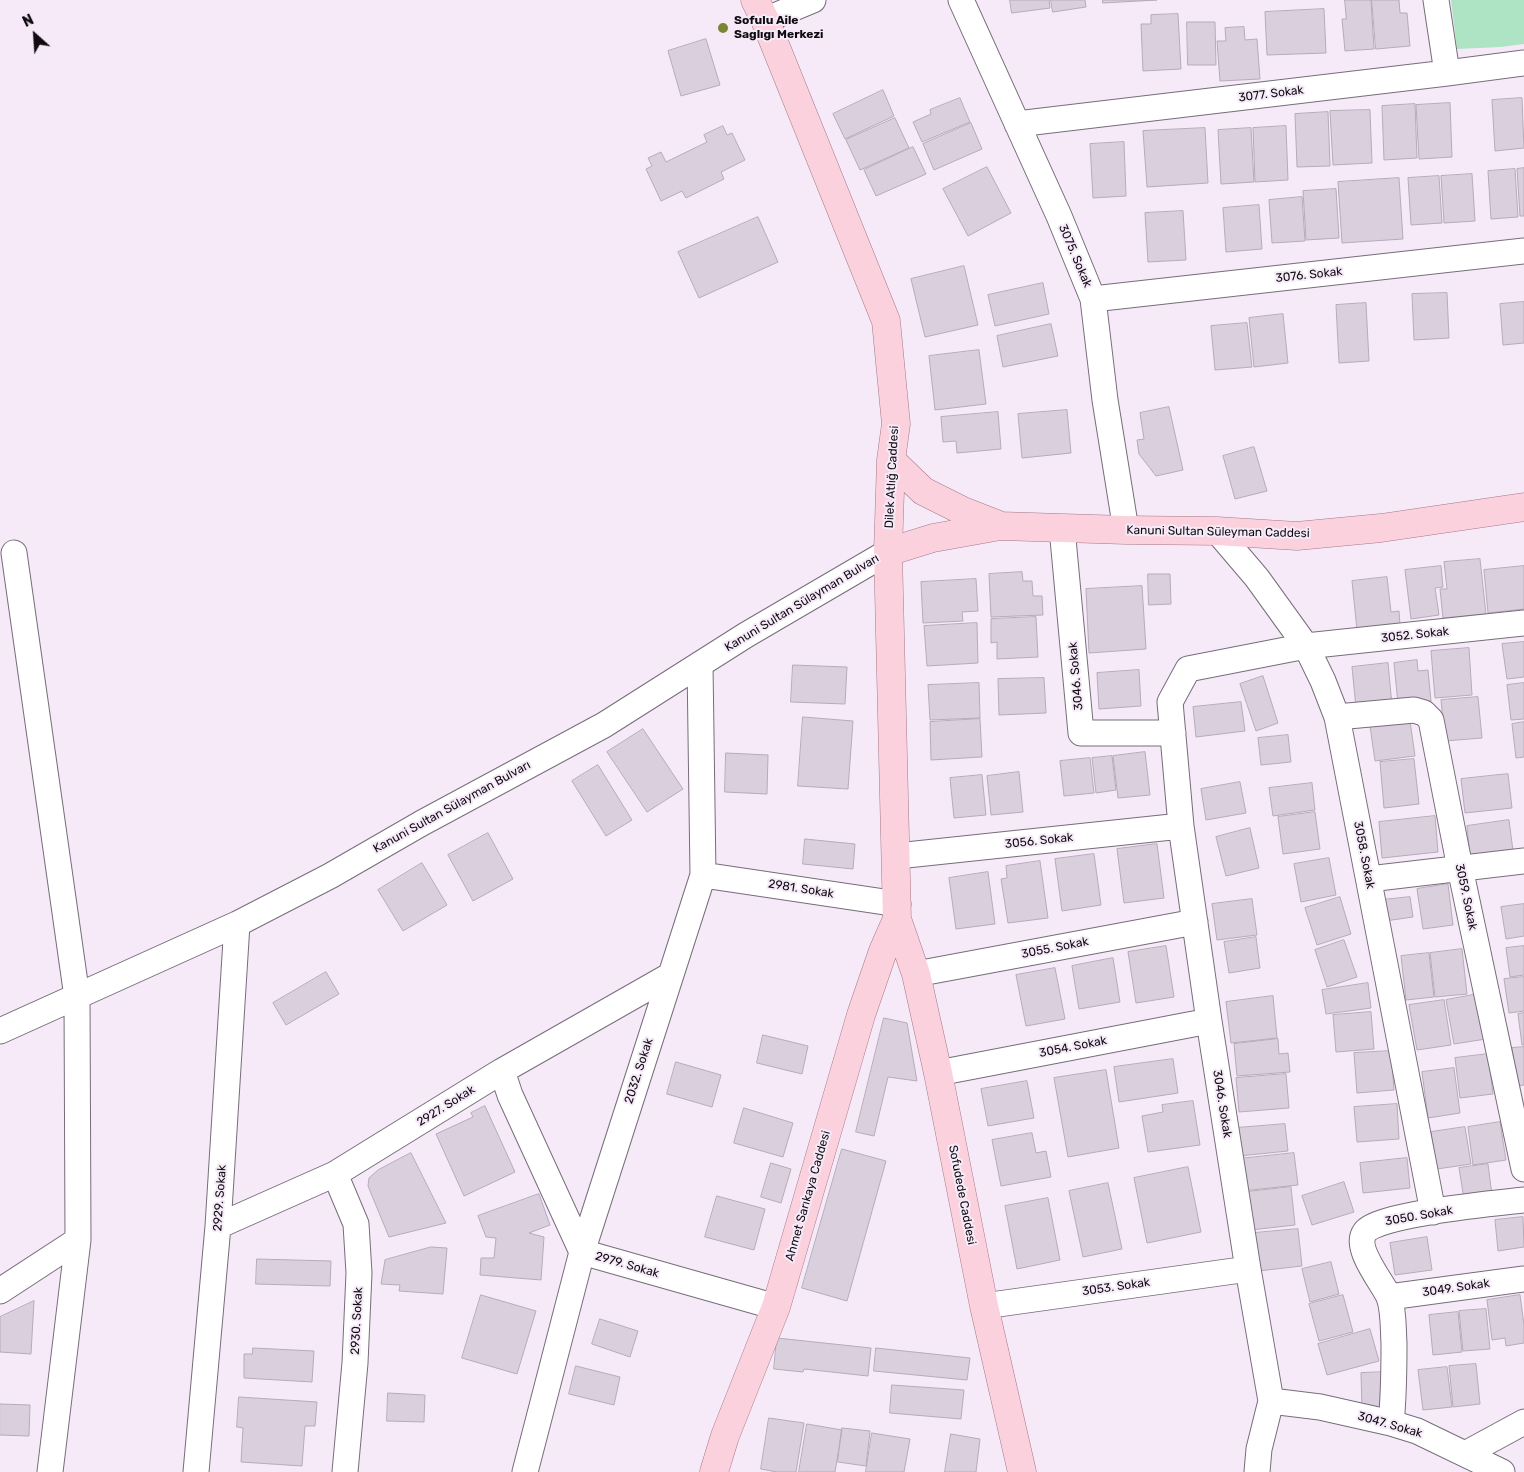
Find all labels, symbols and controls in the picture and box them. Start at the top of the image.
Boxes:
north arrow [10,10,60,60]
text: N [20,11,36,31]
place label: Sofulu Aile Saglıgı Merkezi [734,14,824,42]
marker: Sofulu Aile Saglıgı Merkezi [716,21,730,35]
street label: 3077. Sokak [1238,83,1304,105]
street label: 3075. Sokak [1055,222,1095,290]
street label: 3076. Sokak [1275,264,1343,286]
street label: Dilek Atlığ Caddesi [882,425,902,529]
street label: Kanuni Sultan Süleyman Caddesi [1126,523,1310,541]
street label: Kanuni Sultan Sülayman Bulvarı [722,551,882,655]
street label: 3052. Sokak [1380,624,1450,646]
street label: 3046. Sokak [1066,641,1086,711]
street label: Kanuni Sultan Sülayman Bulvarı [371,758,533,856]
street label: 3058. Sokak [1350,820,1378,890]
street label: 3056. Sokak [1004,830,1074,852]
street label: 3059. Sokak [1452,862,1480,932]
street label: 2981. Sokak [767,877,835,901]
street label: 3055. Sokak [1020,934,1090,962]
street label: 3054. Sokak [1038,1033,1108,1061]
street label: 2032. Sokak [622,1036,656,1106]
street label: 3046. Sokak [1210,1069,1234,1139]
street label: 2927. Sokak [414,1082,478,1130]
street label: Ahmet Sarıkaya Caddesi [782,1129,834,1263]
street label: Sofudede Caddesi [945,1144,979,1246]
street label: 2929. Sokak [210,1164,230,1232]
street label: 3050. Sokak [1384,1203,1454,1229]
street label: 2979. Sokak [593,1249,661,1281]
street label: 3053. Sokak [1081,1275,1151,1299]
street label: 3049. Sokak [1421,1276,1491,1300]
street label: 2930. Sokak [348,1287,366,1355]
street label: 3047. Sokak [1356,1409,1424,1441]

